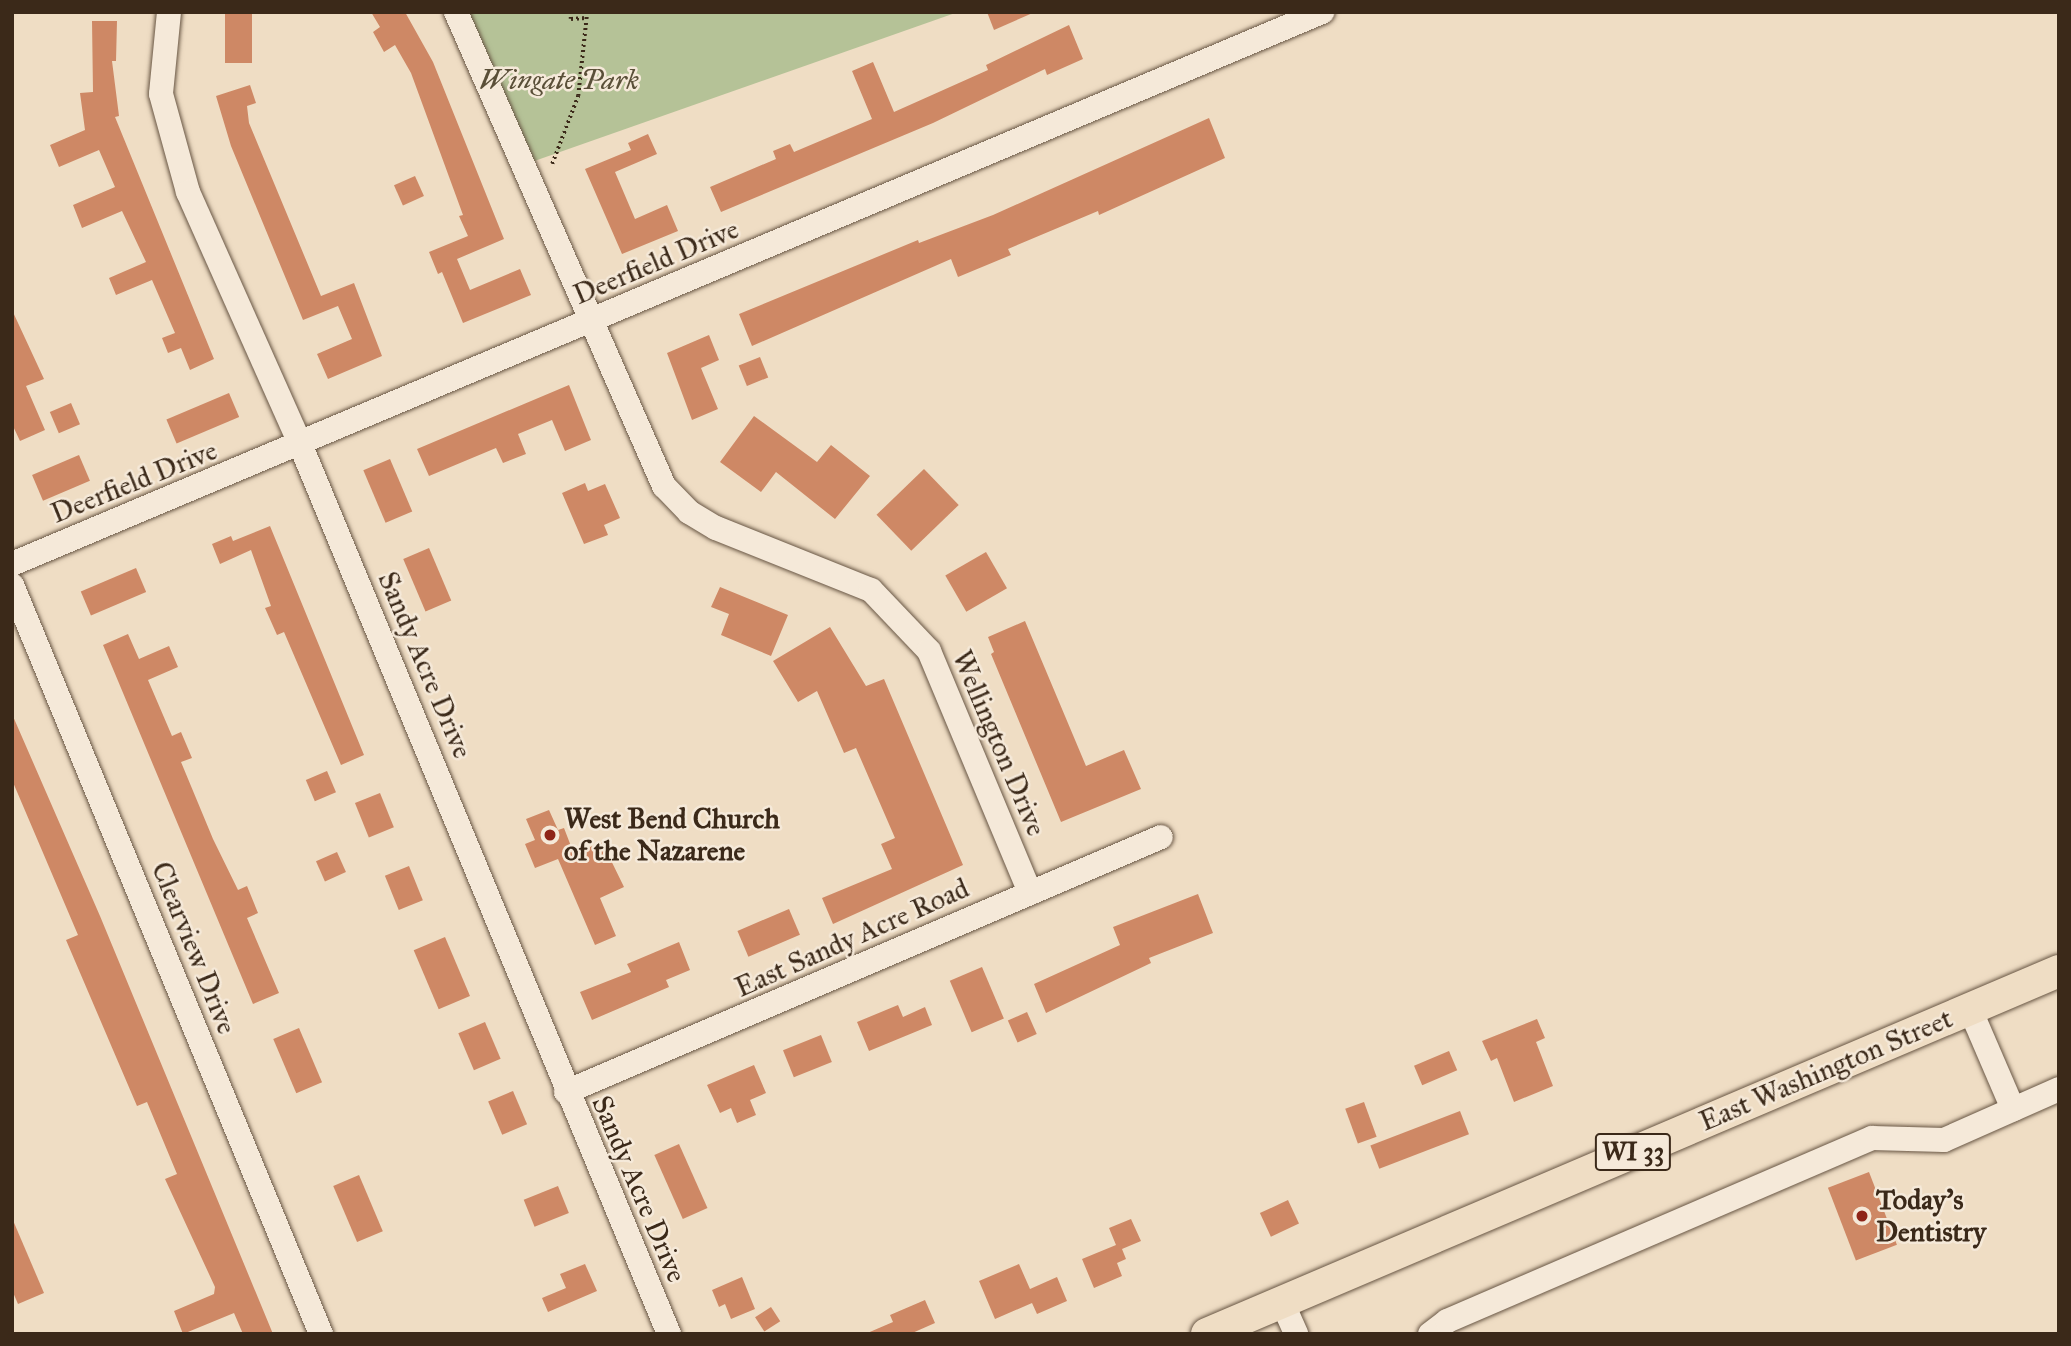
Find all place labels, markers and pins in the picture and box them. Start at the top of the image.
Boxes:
place label: West Bend Church of the Nazarene [564,802,780,868]
marker: West Bend Church of the Nazarene [542,827,558,843]
place label: Today's Dentistry [1876,1183,1986,1249]
marker: Today's Dentistry [1854,1208,1870,1224]

